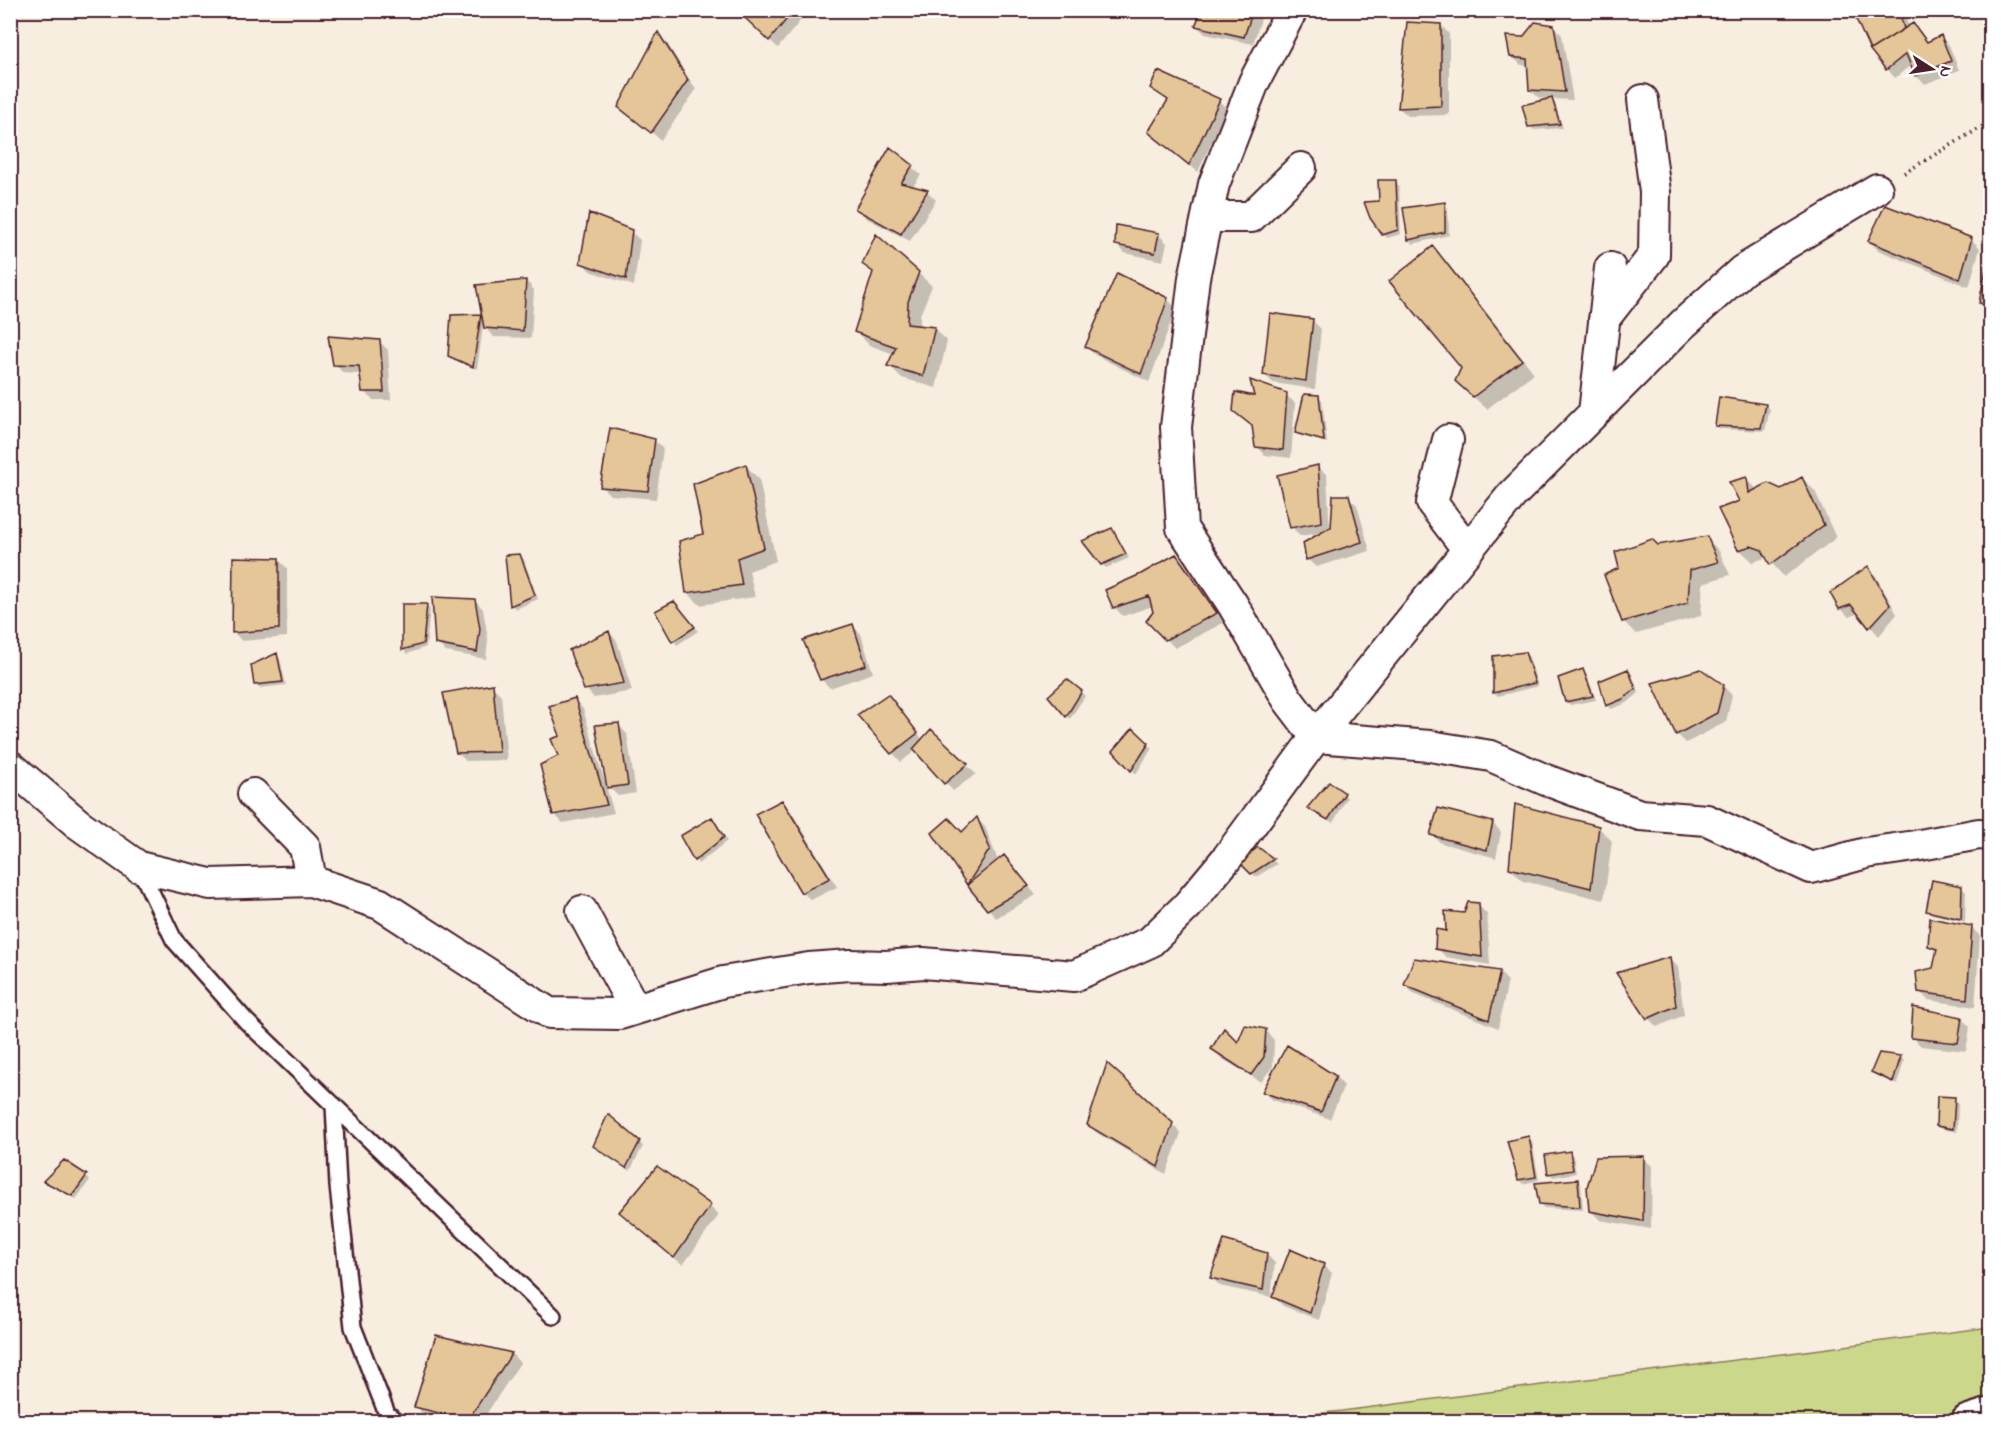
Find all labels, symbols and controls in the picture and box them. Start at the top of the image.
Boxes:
north arrow [1902,39,1962,99]
text: N [1932,64,1958,80]

